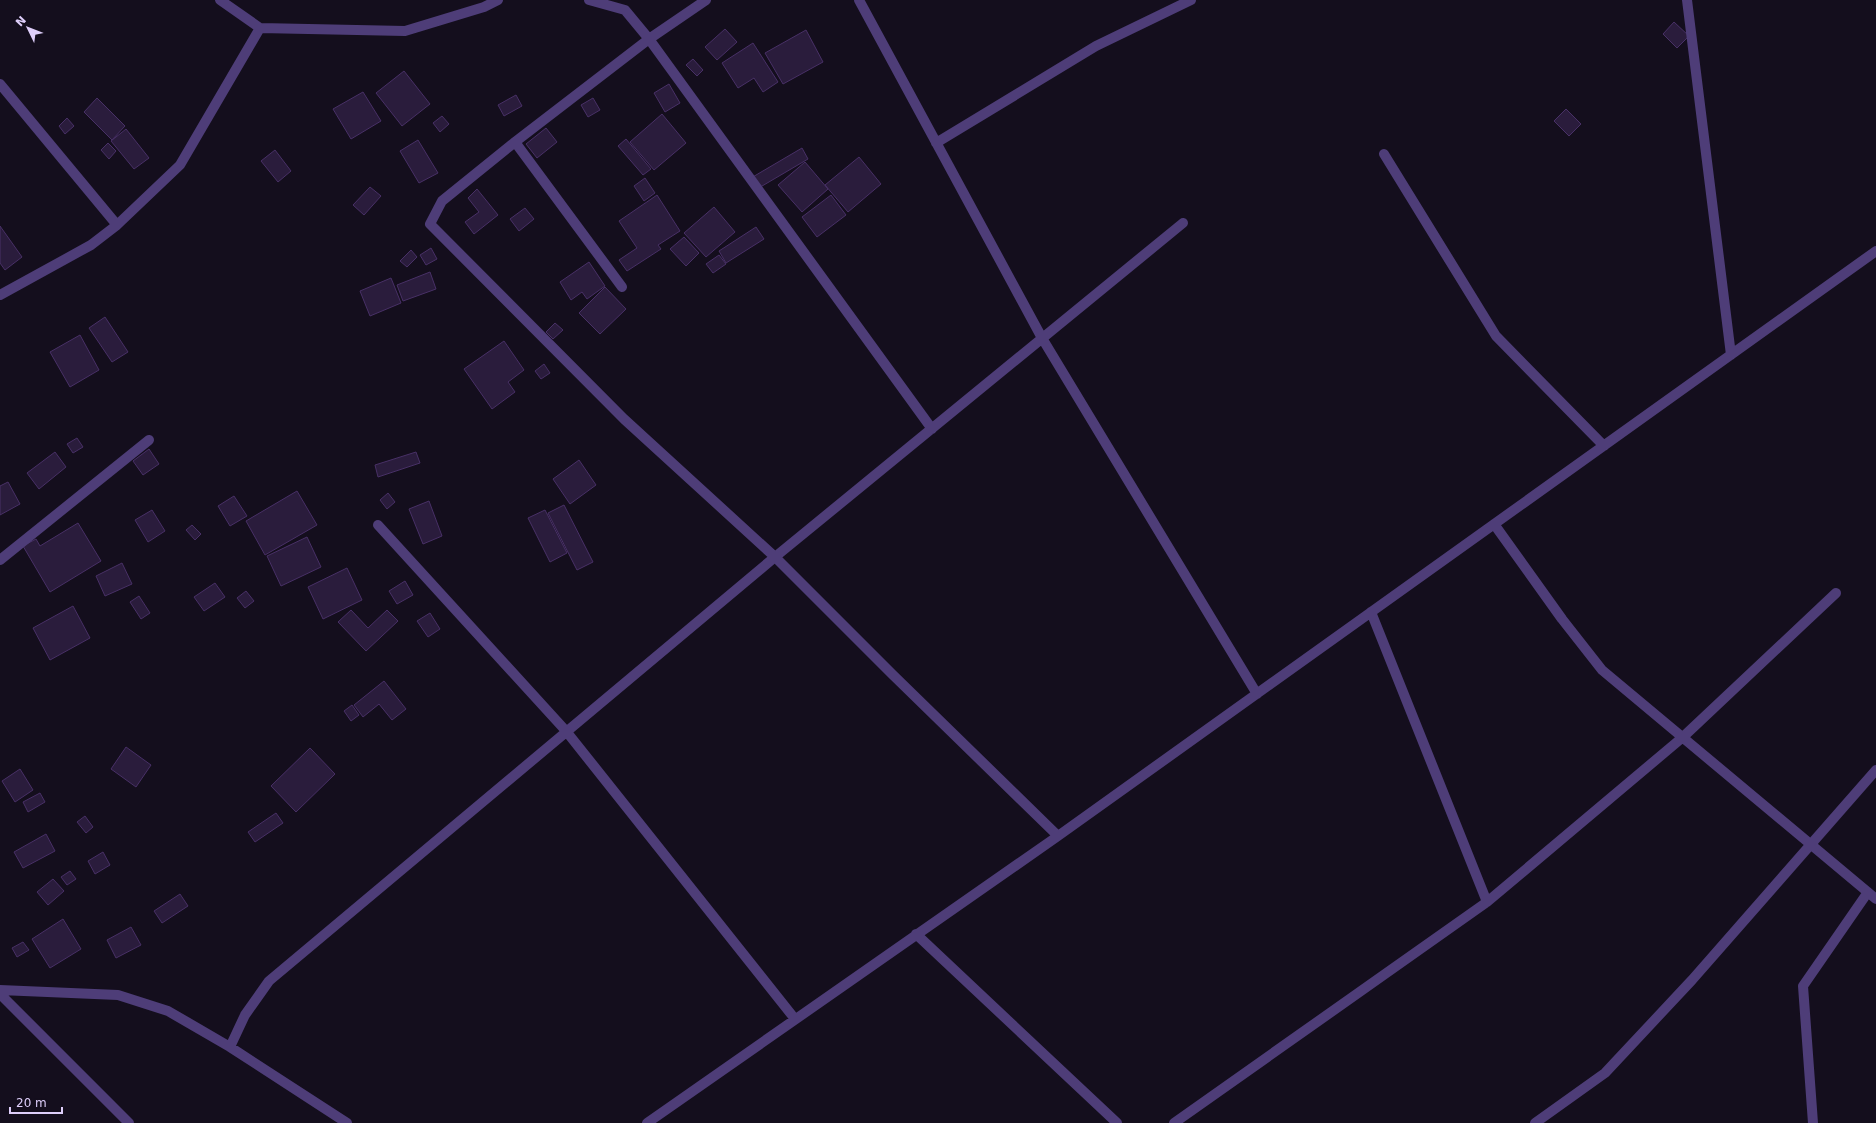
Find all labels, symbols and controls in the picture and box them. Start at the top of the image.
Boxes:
north arrow [8,8,48,48]
text: N [13,14,29,29]
scale bar [10,1089,62,1115]
text: 20 m [16,1096,47,1110]

